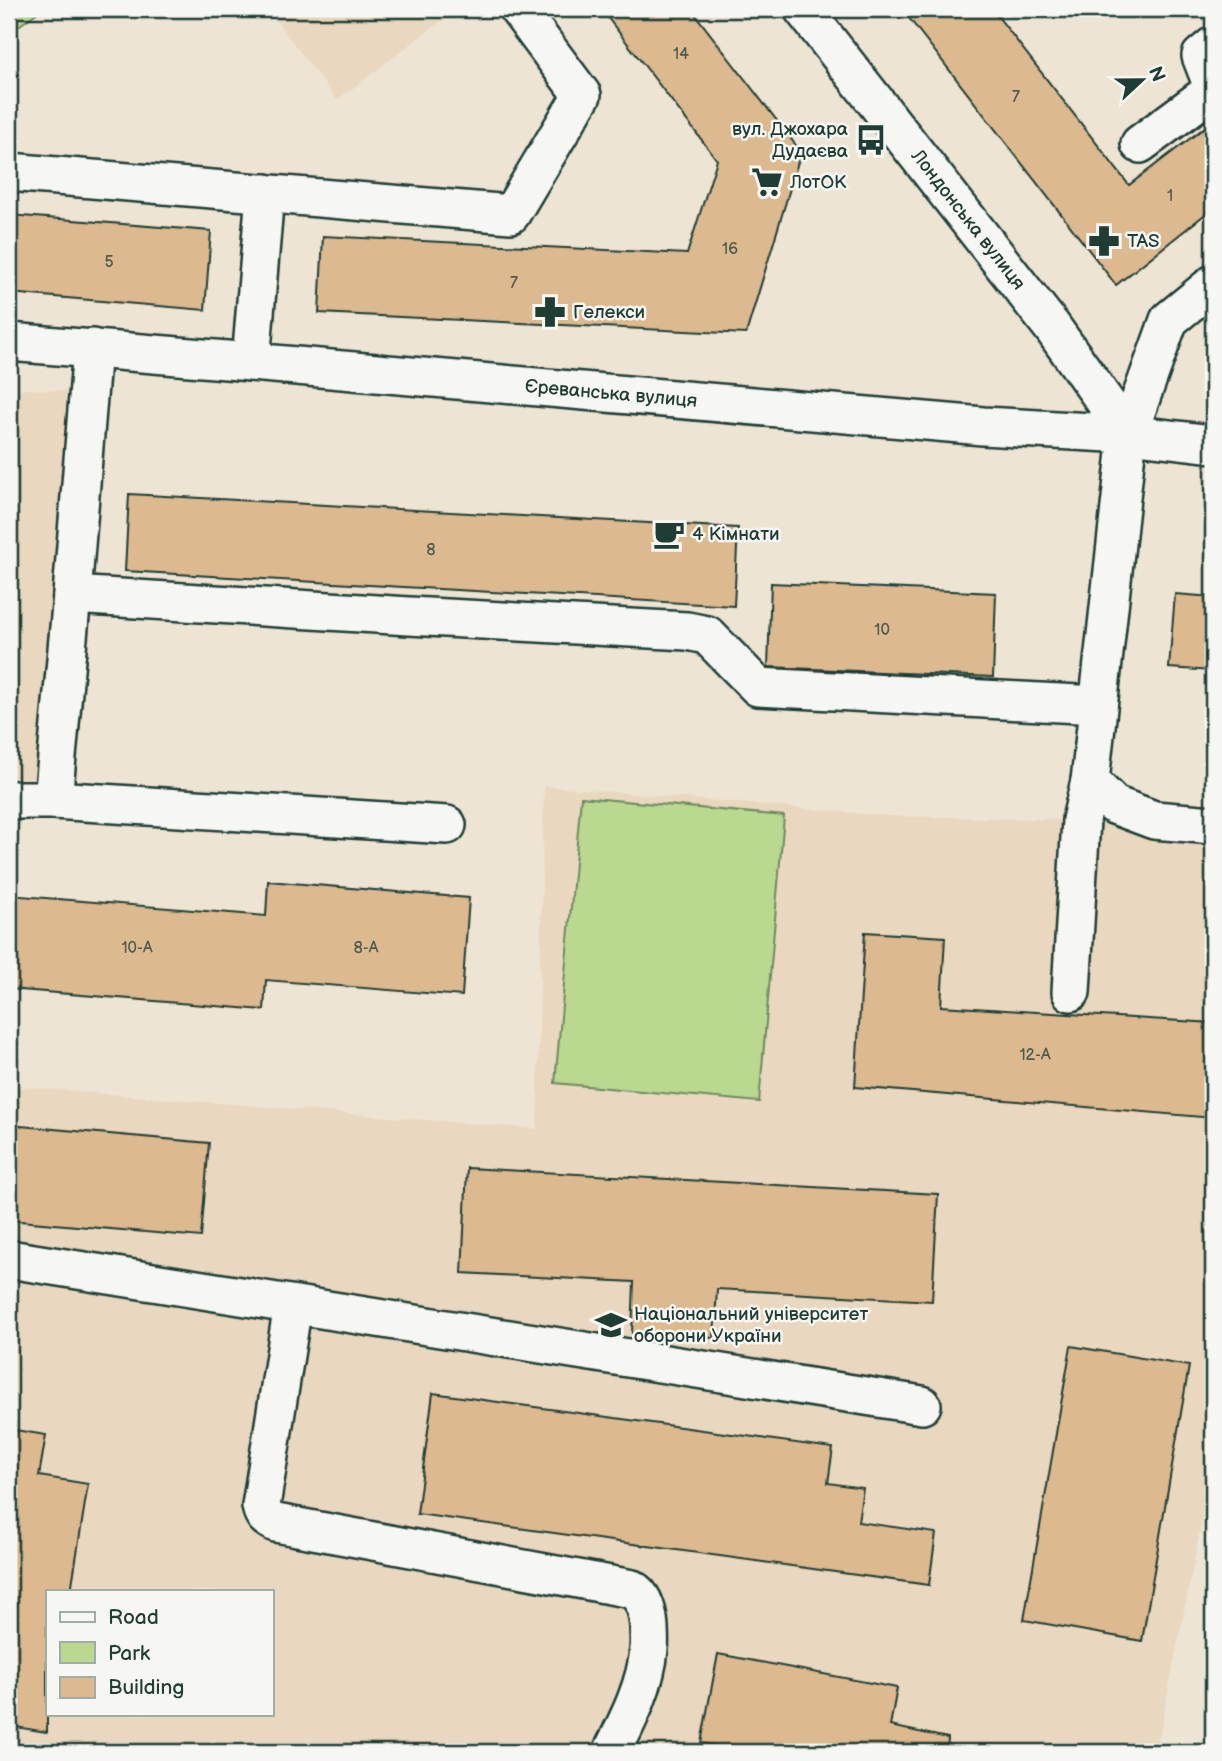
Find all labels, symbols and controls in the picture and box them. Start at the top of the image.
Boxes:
house number: 14 [673,45,689,64]
north arrow [1106,46,1176,116]
text: N [1143,63,1170,85]
house number: 7 [1012,88,1020,107]
place label: вул. Джохара Дудаєва [732,118,848,163]
bus stop icon: вул. Джохара Дудаєва [854,123,888,157]
street label: Лондонська вулиця [905,144,1030,295]
supermarket icon: ЛотОК [750,165,784,199]
place label: ЛотОК [789,171,847,194]
house number: 1 [1167,187,1173,206]
pharmacy icon: TAS [1087,224,1121,258]
place label: TAS [1127,230,1160,253]
house number: 16 [722,240,738,259]
house number: 5 [104,253,114,272]
house number: 7 [510,274,518,293]
pharmacy icon: Гелекси [533,295,567,329]
place label: Гелекси [573,301,645,324]
street label: Єреванська вулиця [524,375,698,413]
cafe icon: 4 Кімнати [652,517,686,551]
place label: 4 Кімнати [692,523,780,546]
house number: 8 [426,541,436,560]
house number: 10 [874,621,890,640]
house number: 10-А [121,939,153,958]
house number: 8-А [354,939,379,958]
house number: 12-А [1019,1046,1051,1065]
place label: Національний університет оборони України [634,1303,868,1348]
school or university icon: Національний університет оборони України [594,1308,628,1342]
legend [46,1590,273,1716]
text: Road [108,1605,159,1630]
text: Park [108,1641,151,1666]
text: Building [108,1675,184,1700]

